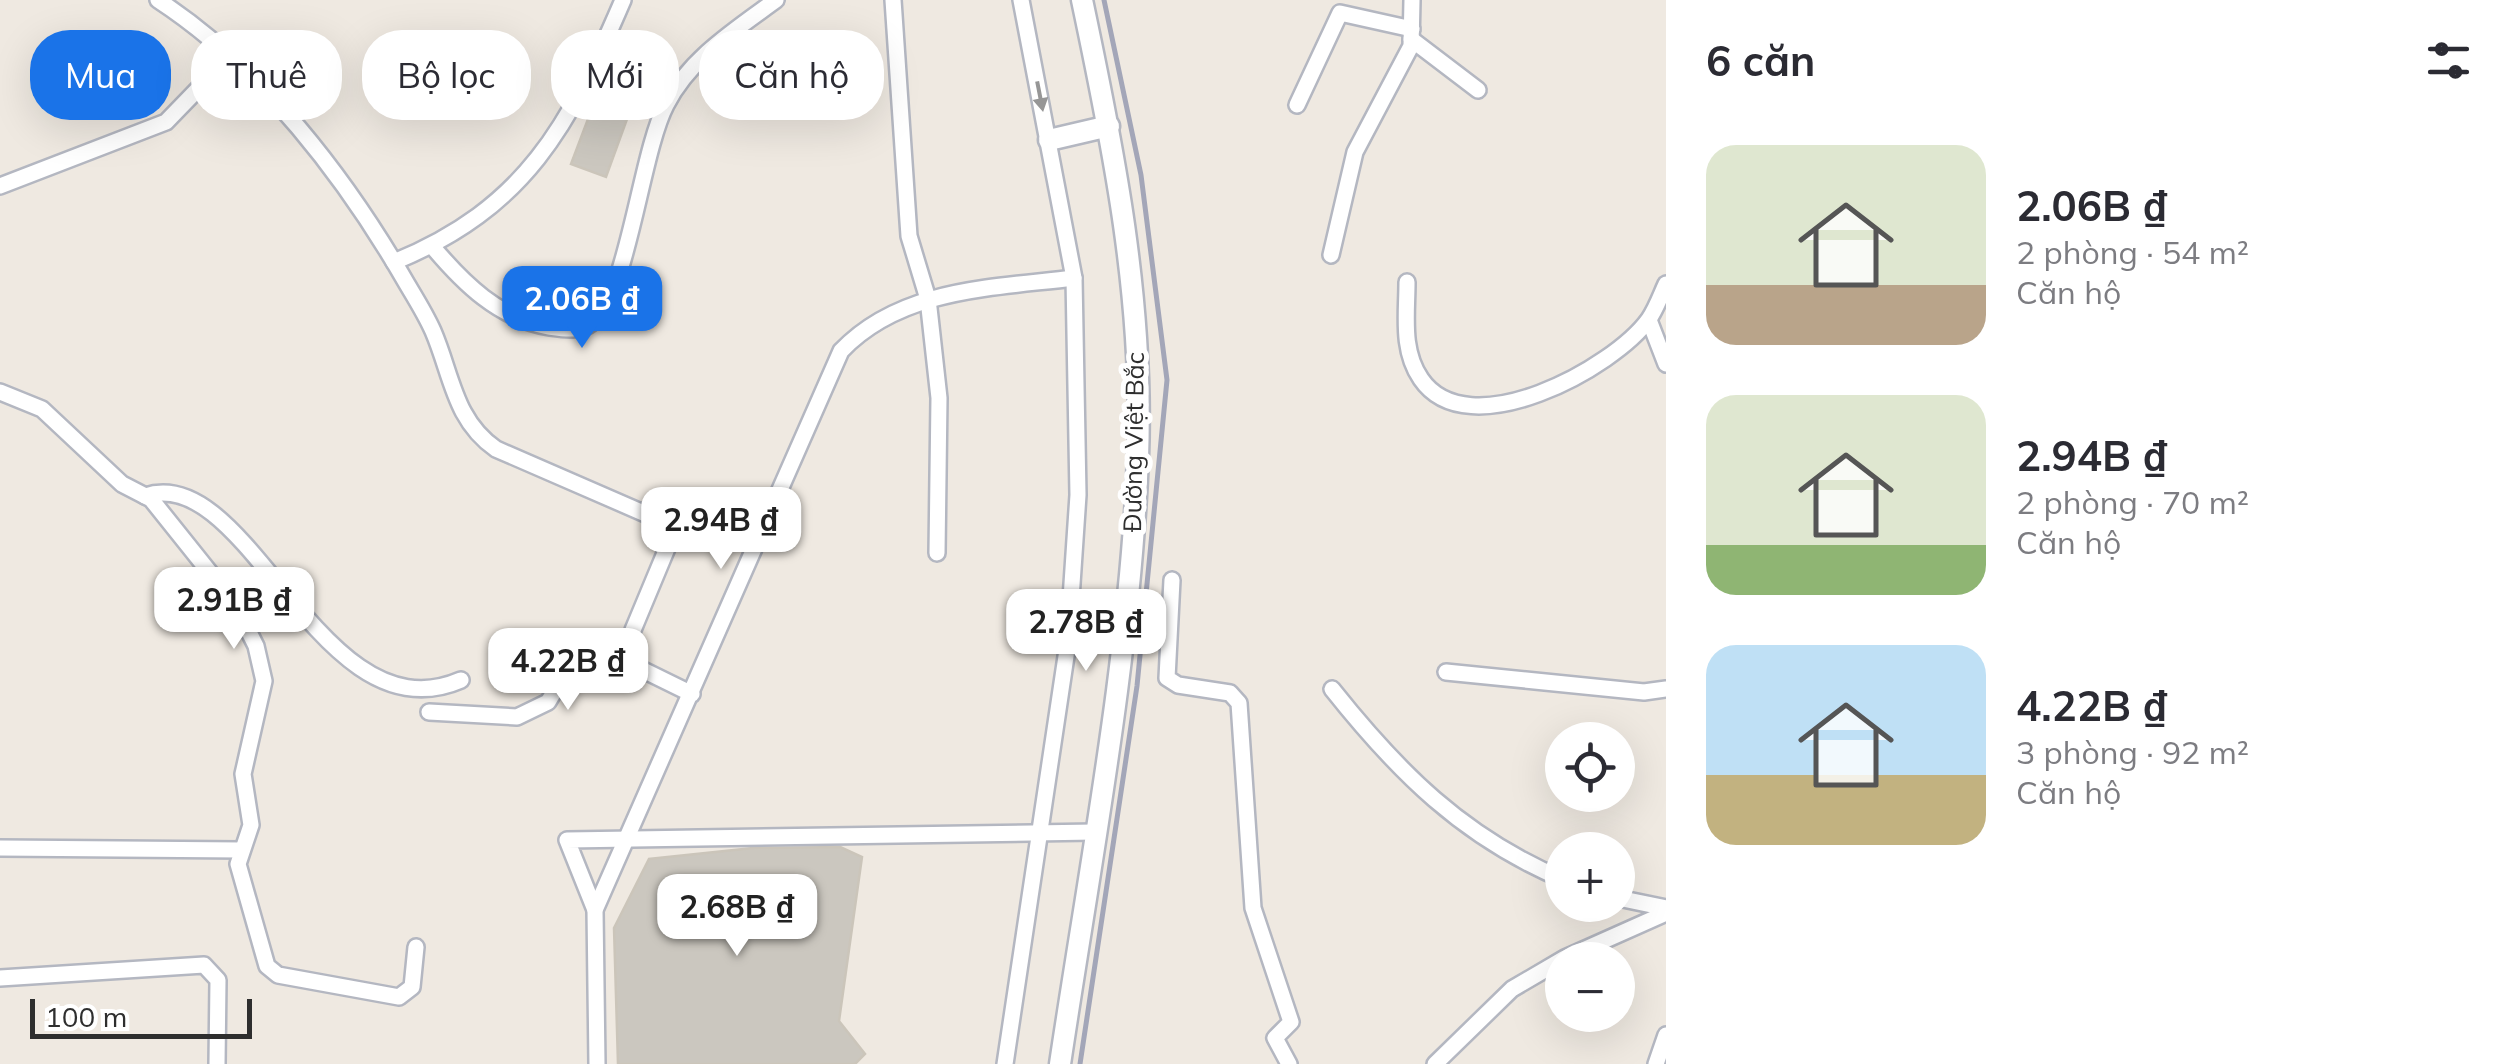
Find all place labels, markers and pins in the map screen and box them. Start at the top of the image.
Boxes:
pin: 2.06B ₫ [490,266,674,351]
pin: 2.94B ₫ [629,487,813,572]
pin: 2.91B ₫ [142,567,326,652]
pin: 2.78B ₫ [994,589,1178,674]
pin: 4.22B ₫ [476,628,660,713]
pin: 2.68B ₫ [645,874,829,959]

